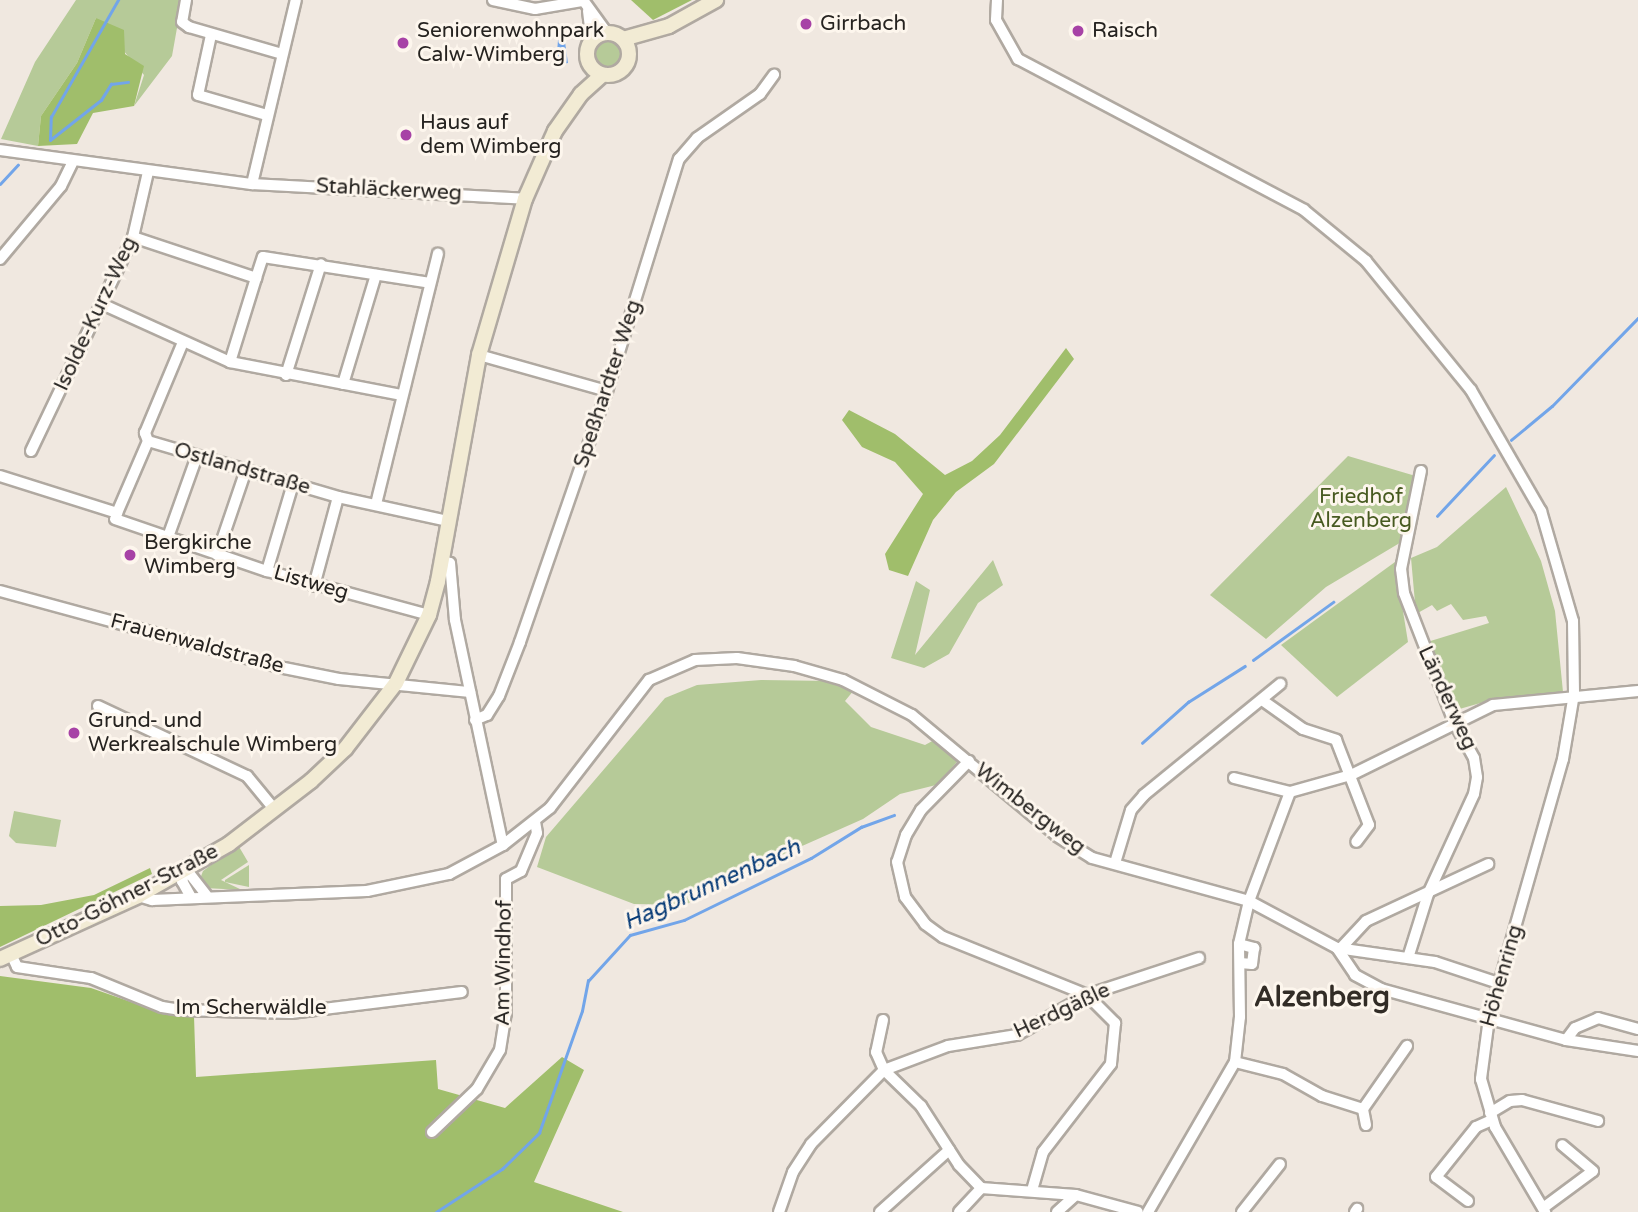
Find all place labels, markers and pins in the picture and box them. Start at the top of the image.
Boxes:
place label: Girrbach [820,11,906,37]
marker: Girrbach [798,16,814,32]
place label: Seniorenwohnpark Calw-Wimberg [417,18,604,68]
place label: Raisch [1092,18,1158,44]
marker: Raisch [1070,23,1086,39]
marker: Seniorenwohnpark Calw-Wimberg [395,35,411,51]
place label: Haus auf dem Wimberg [420,110,562,160]
marker: Haus auf dem Wimberg [398,127,414,143]
place label: Bergkirche Wimberg [144,530,252,580]
marker: Bergkirche Wimberg [122,547,138,563]
place label: Grund- und Werkrealschule Wimberg [88,708,337,758]
marker: Grund- und Werkrealschule Wimberg [66,725,82,741]

